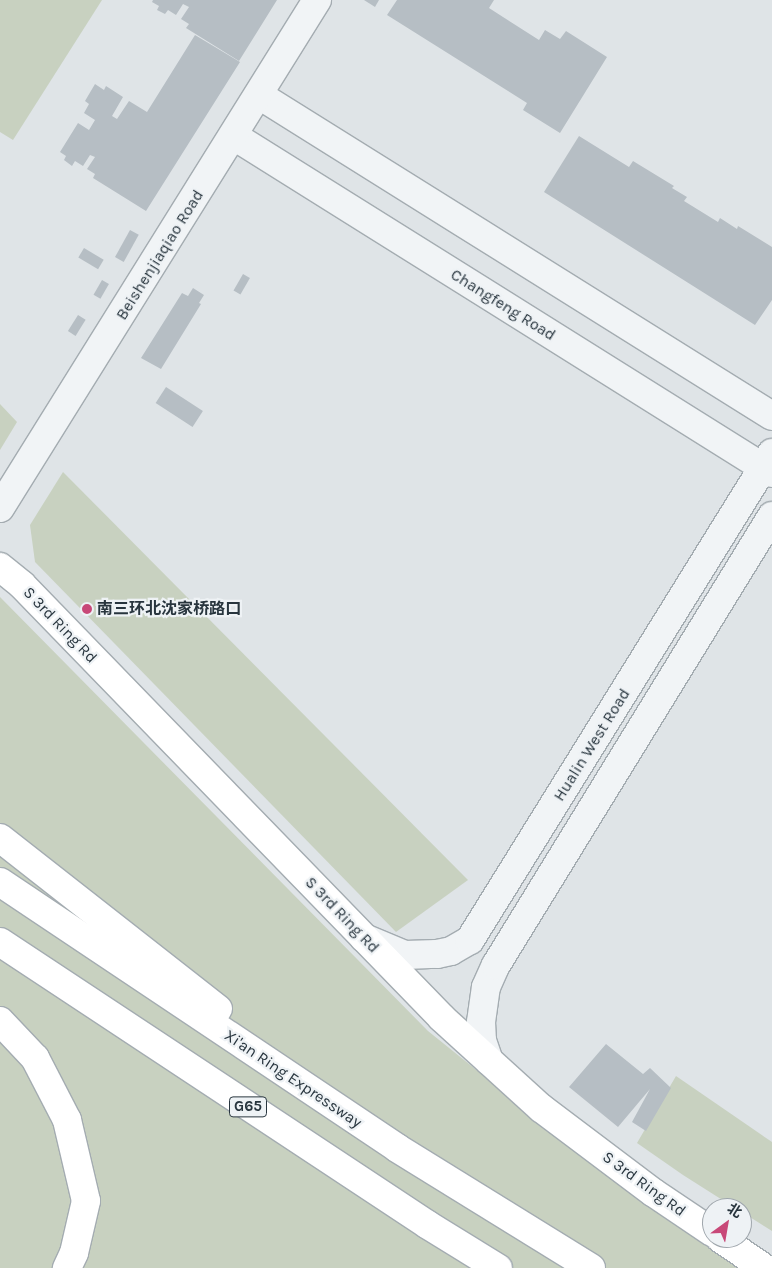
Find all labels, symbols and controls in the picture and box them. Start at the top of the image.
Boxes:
street label: Beishenjiaqiao Road [112,186,208,324]
street label: Changfeng Road [447,265,559,345]
street label: S 3rd Ring Rd [19,583,101,667]
place label: 南三环北沈家桥路口 [97,599,241,619]
marker: 南三环北沈家桥路口 [81,603,93,615]
street label: Hualin West Road [550,685,634,805]
street label: S 3rd Ring Rd [301,873,383,957]
street label: Xi'an Ring Expressway [221,1026,365,1132]
road number: G65 [228,1094,268,1120]
street label: S 3rd Ring Rd [599,1147,689,1221]
north arrow [702,1198,752,1248]
text: 北 [724,1200,745,1222]

